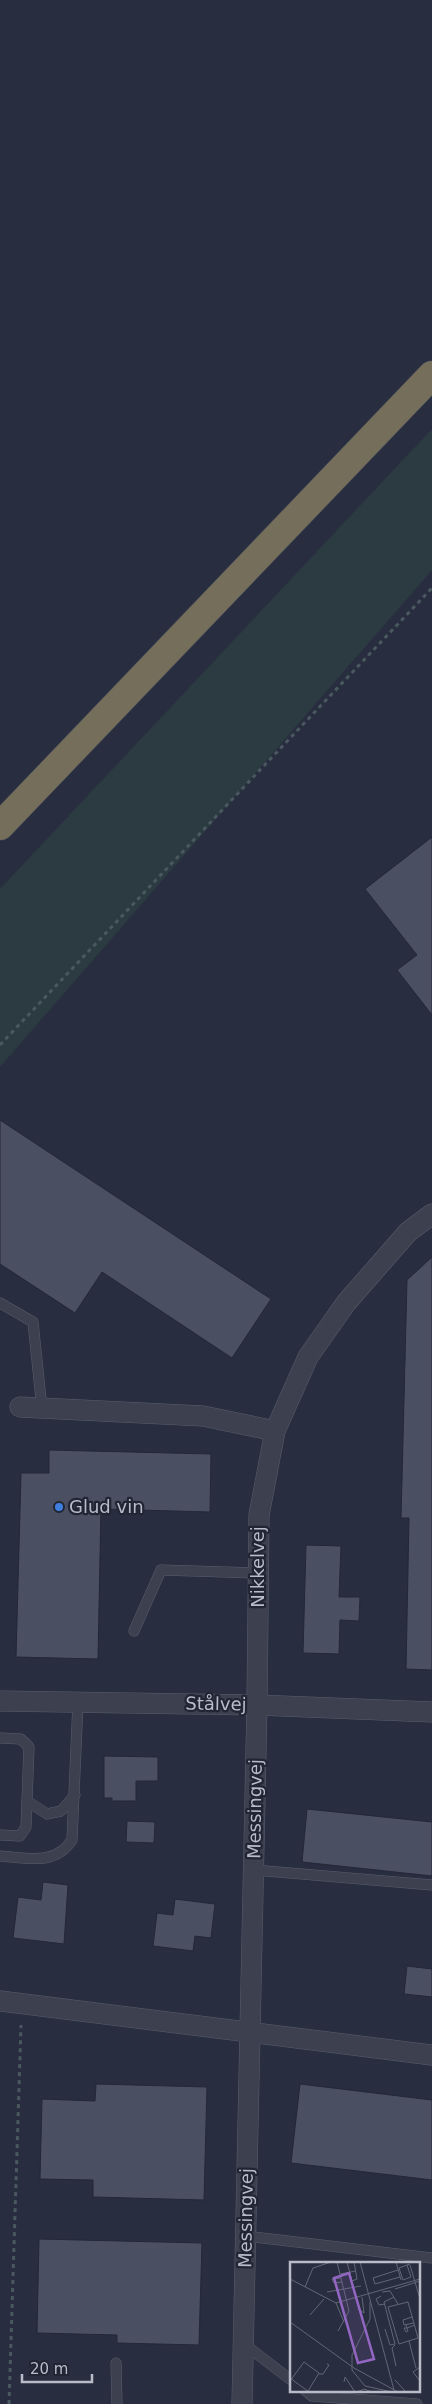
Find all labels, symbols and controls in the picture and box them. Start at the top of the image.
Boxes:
place label: Glud vin [69,1496,144,1517]
marker: Glud vin [53,1501,65,1513]
street label: Nikkelvej [247,1526,268,1608]
street label: Stålvej [185,1692,247,1715]
street label: Messingvej [243,1759,266,1859]
street label: Messingvej [234,2168,257,2268]
inset map [290,2262,420,2392]
scale bar [22,2352,92,2384]
text: 20 m [30,2360,68,2378]

